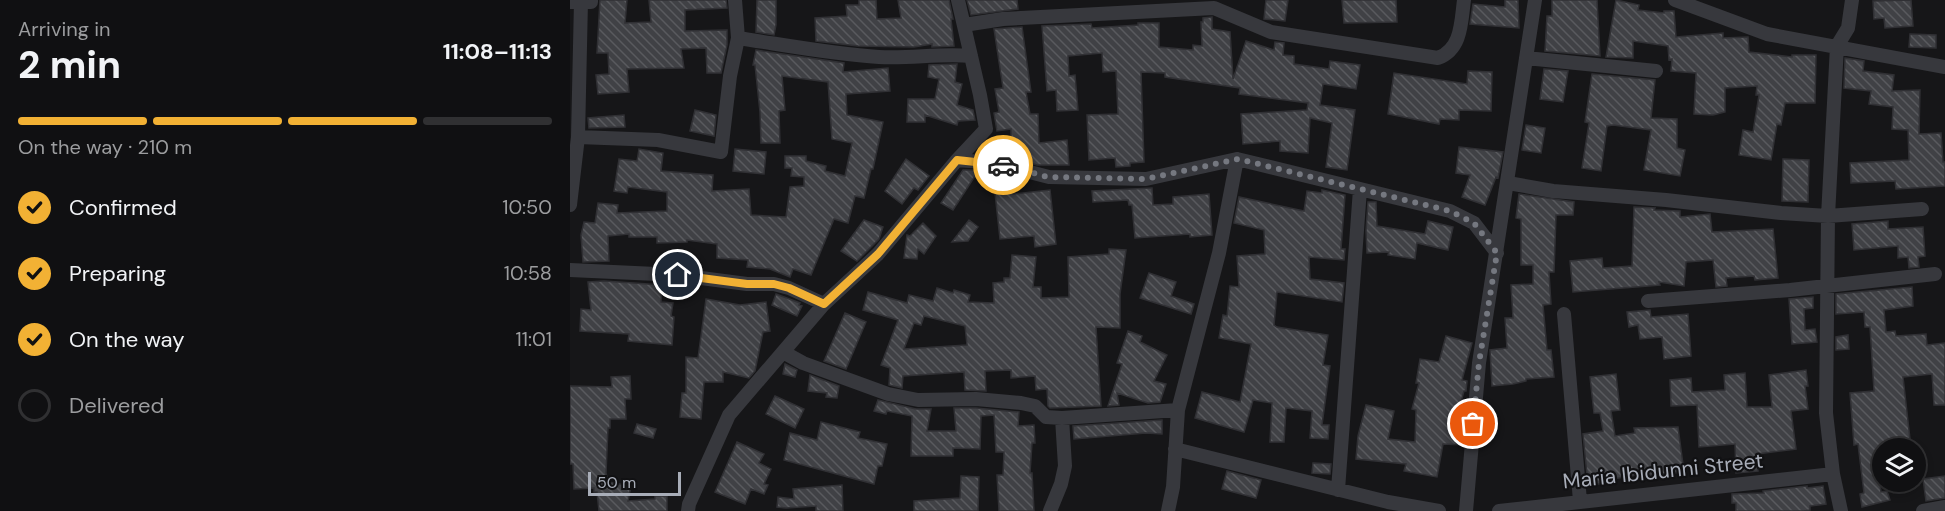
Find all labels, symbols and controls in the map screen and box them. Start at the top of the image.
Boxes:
text: Arriving in [18,16,110,42]
text: 11:08–11:13 [443,37,552,66]
text: 2 min [18,39,121,90]
text: On the way · 210 m [18,134,192,160]
courier [973,135,1033,195]
icon: car [987,149,1020,182]
icon: check [18,191,51,224]
text: Confirmed [69,193,177,222]
text: 10:50 [502,194,552,220]
pin [652,249,703,300]
icon: check [18,257,51,290]
icon: home [661,258,694,291]
text: Preparing [69,259,166,288]
text: 10:58 [504,260,552,286]
icon: check [18,323,51,356]
text: On the way [69,325,184,354]
text: 11:01 [516,326,552,352]
text: Delivered [69,391,164,420]
pin [1447,398,1498,449]
icon: bag [1456,407,1489,440]
map controls [1872,438,1926,492]
button: layers [1872,438,1926,492]
street label: Maria Ibidunni Street [1561,447,1765,495]
scale bar [588,469,681,496]
text: 50 m [597,472,636,493]

